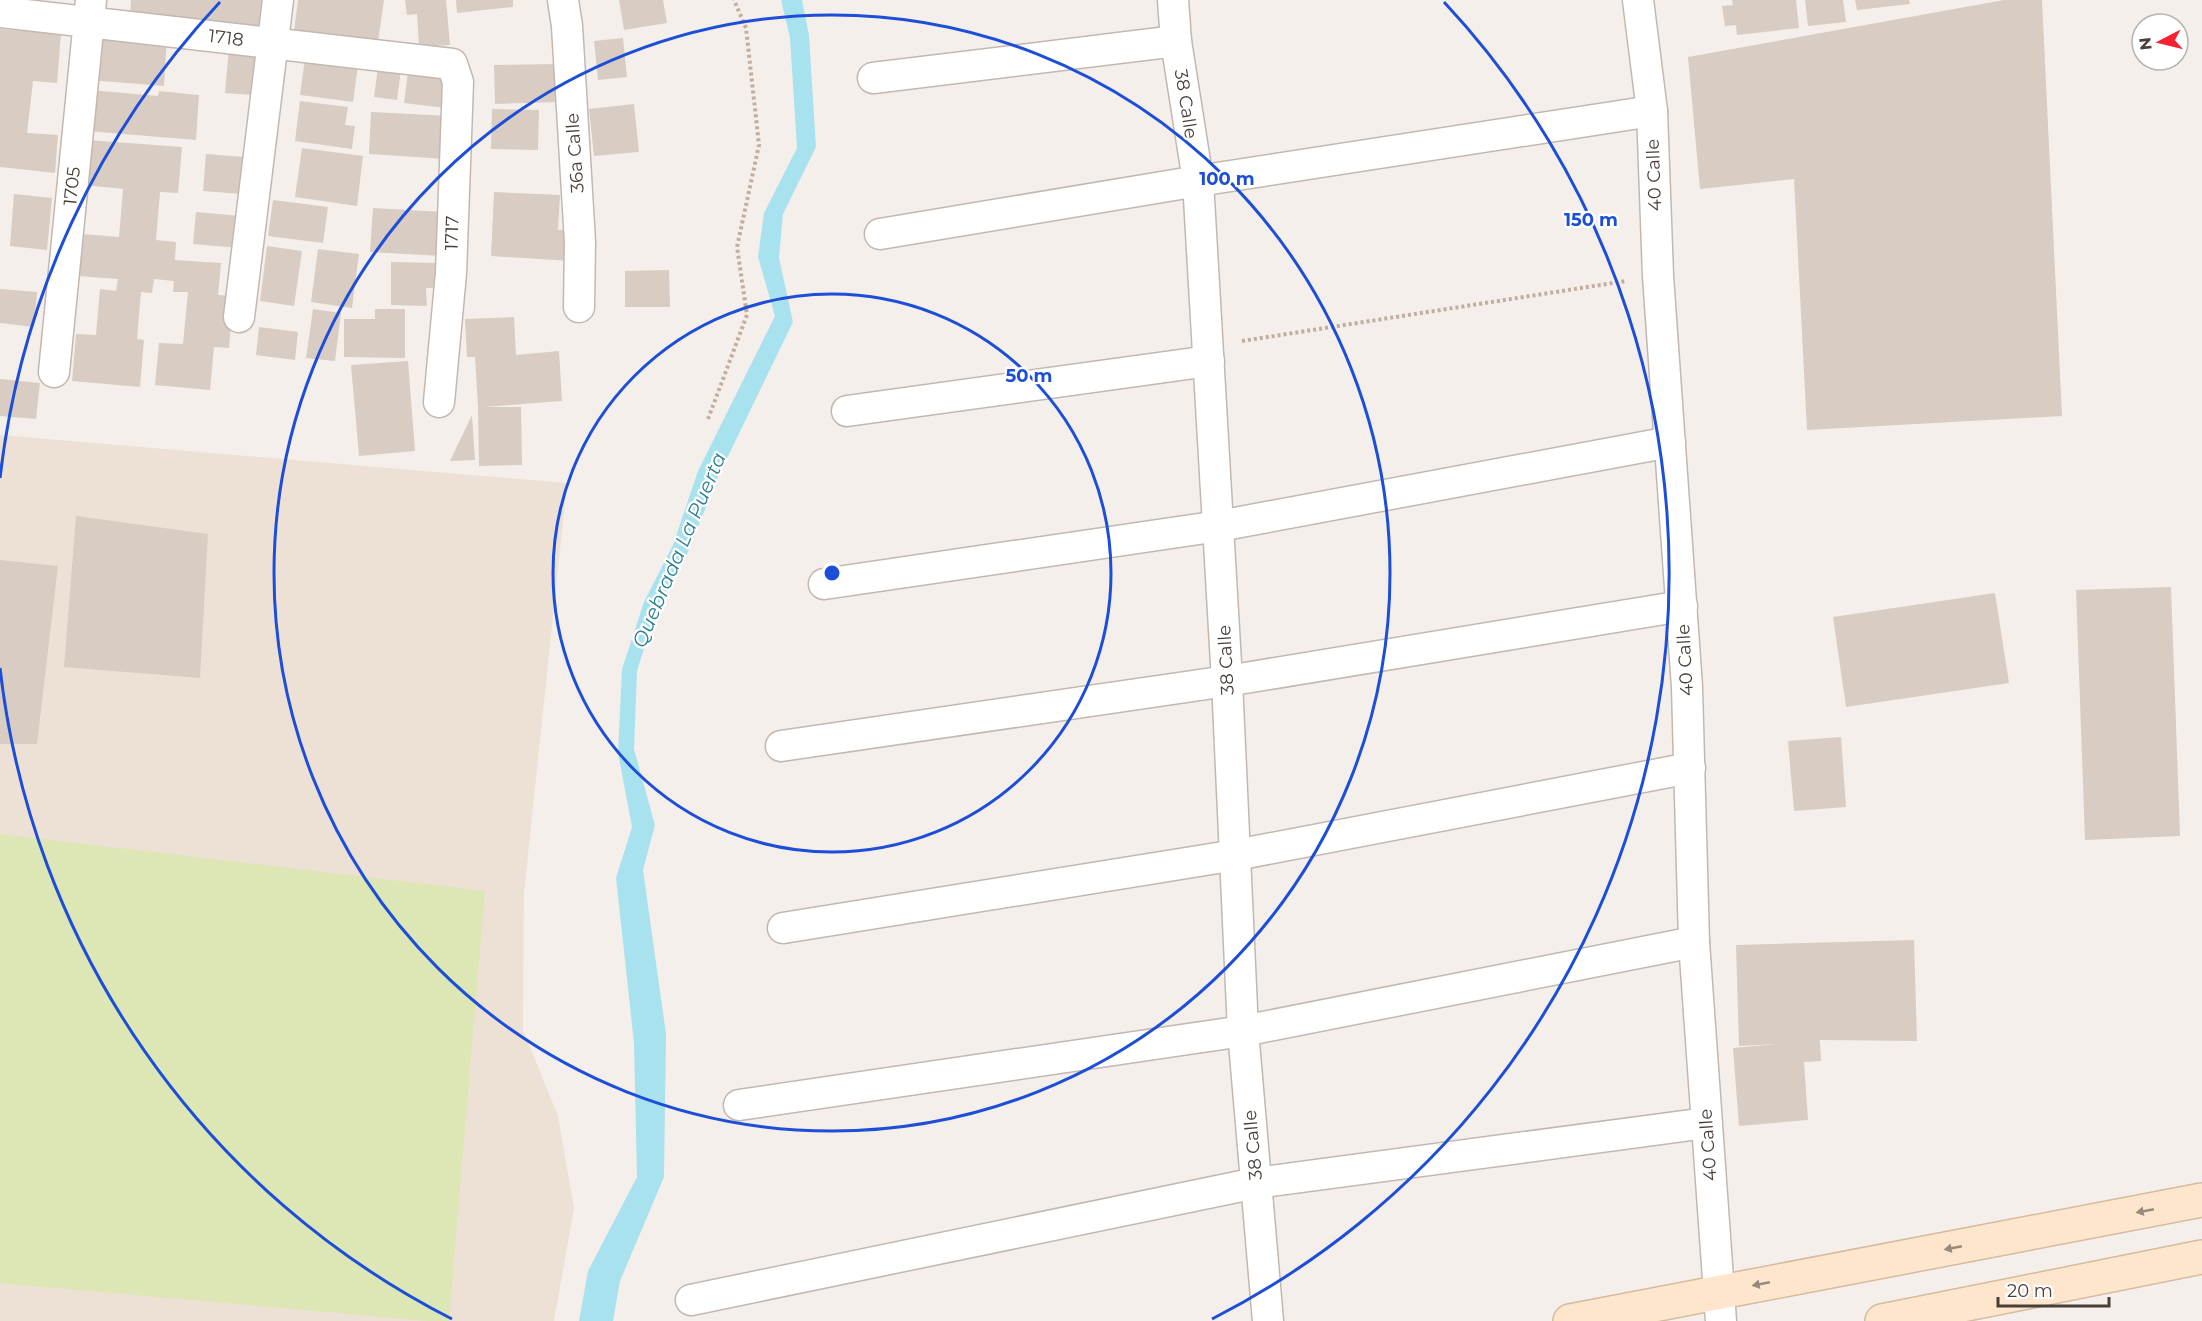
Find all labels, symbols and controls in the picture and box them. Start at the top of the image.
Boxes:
north arrow [2130,12,2190,72]
street label: 1718 [207,25,245,51]
text: N [2135,36,2156,51]
street label: 38 Calle [1170,68,1202,140]
street label: 36a Calle [561,112,589,194]
street label: 40 Calle [1642,138,1666,212]
street label: 1705 [59,166,85,206]
text: 100 m [1199,168,1255,190]
text: 150 m [1564,209,1618,231]
street label: 1717 [440,215,464,251]
text: 50 m [1006,365,1052,387]
water label: Quebrada La Puerta [627,449,731,651]
centre of rings [822,563,842,583]
street label: 40 Calle [1672,623,1698,697]
street label: 38 Calle [1213,624,1239,696]
street label: 40 Calle [1694,1108,1721,1182]
street label: 38 Calle [1239,1109,1267,1181]
one-way arrow [2135,1207,2154,1216]
one-way arrow [1943,1244,1962,1253]
scale bar [1998,1270,2109,1308]
one-way arrow [1752,1280,1771,1289]
text: 20 m [2007,1280,2053,1302]

